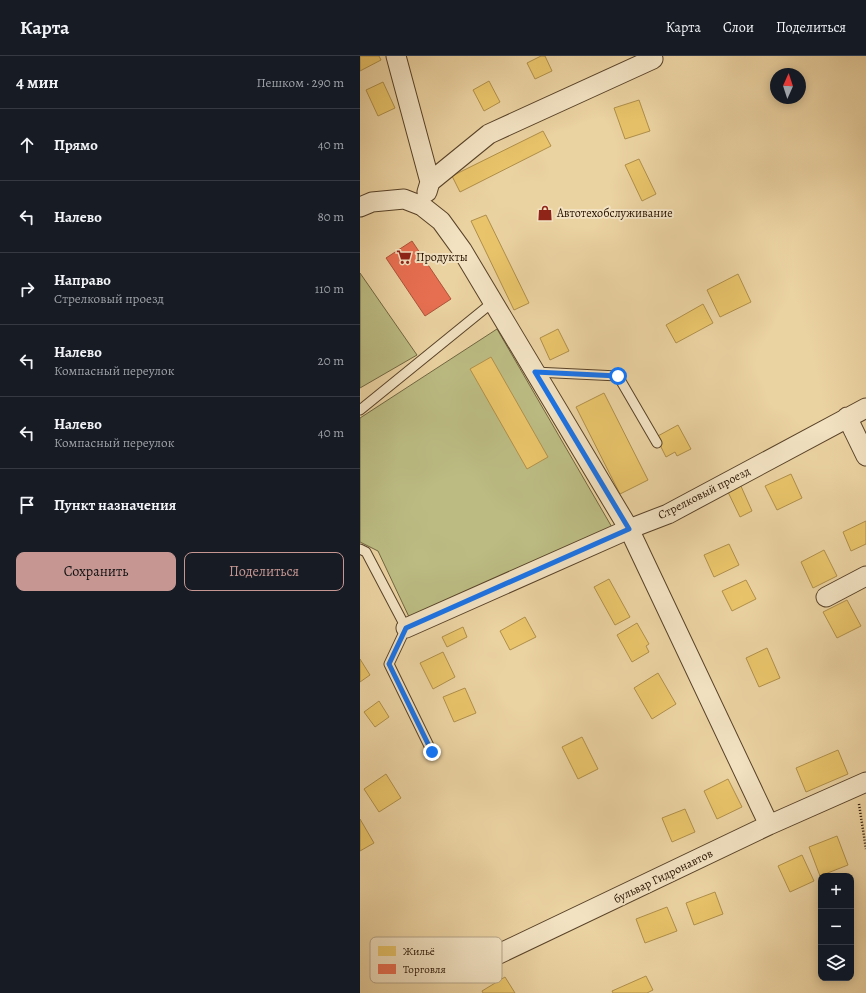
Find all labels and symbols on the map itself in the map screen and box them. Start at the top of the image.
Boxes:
north arrow [770,68,806,104]
shop icon: Автотехобслуживание [536,204,554,222]
place label: Автотехобслуживание [556,205,673,221]
supermarket icon: Продукты [395,248,413,266]
place label: Продукты [416,249,468,265]
route start [609,367,627,385]
street label: Стрелковый проезд [655,463,753,523]
route end [423,743,441,761]
street label: бульвар Гидронавтов [611,845,716,907]
legend [370,937,502,983]
text: Жильё [403,944,435,959]
text: Торговля [403,962,446,977]

